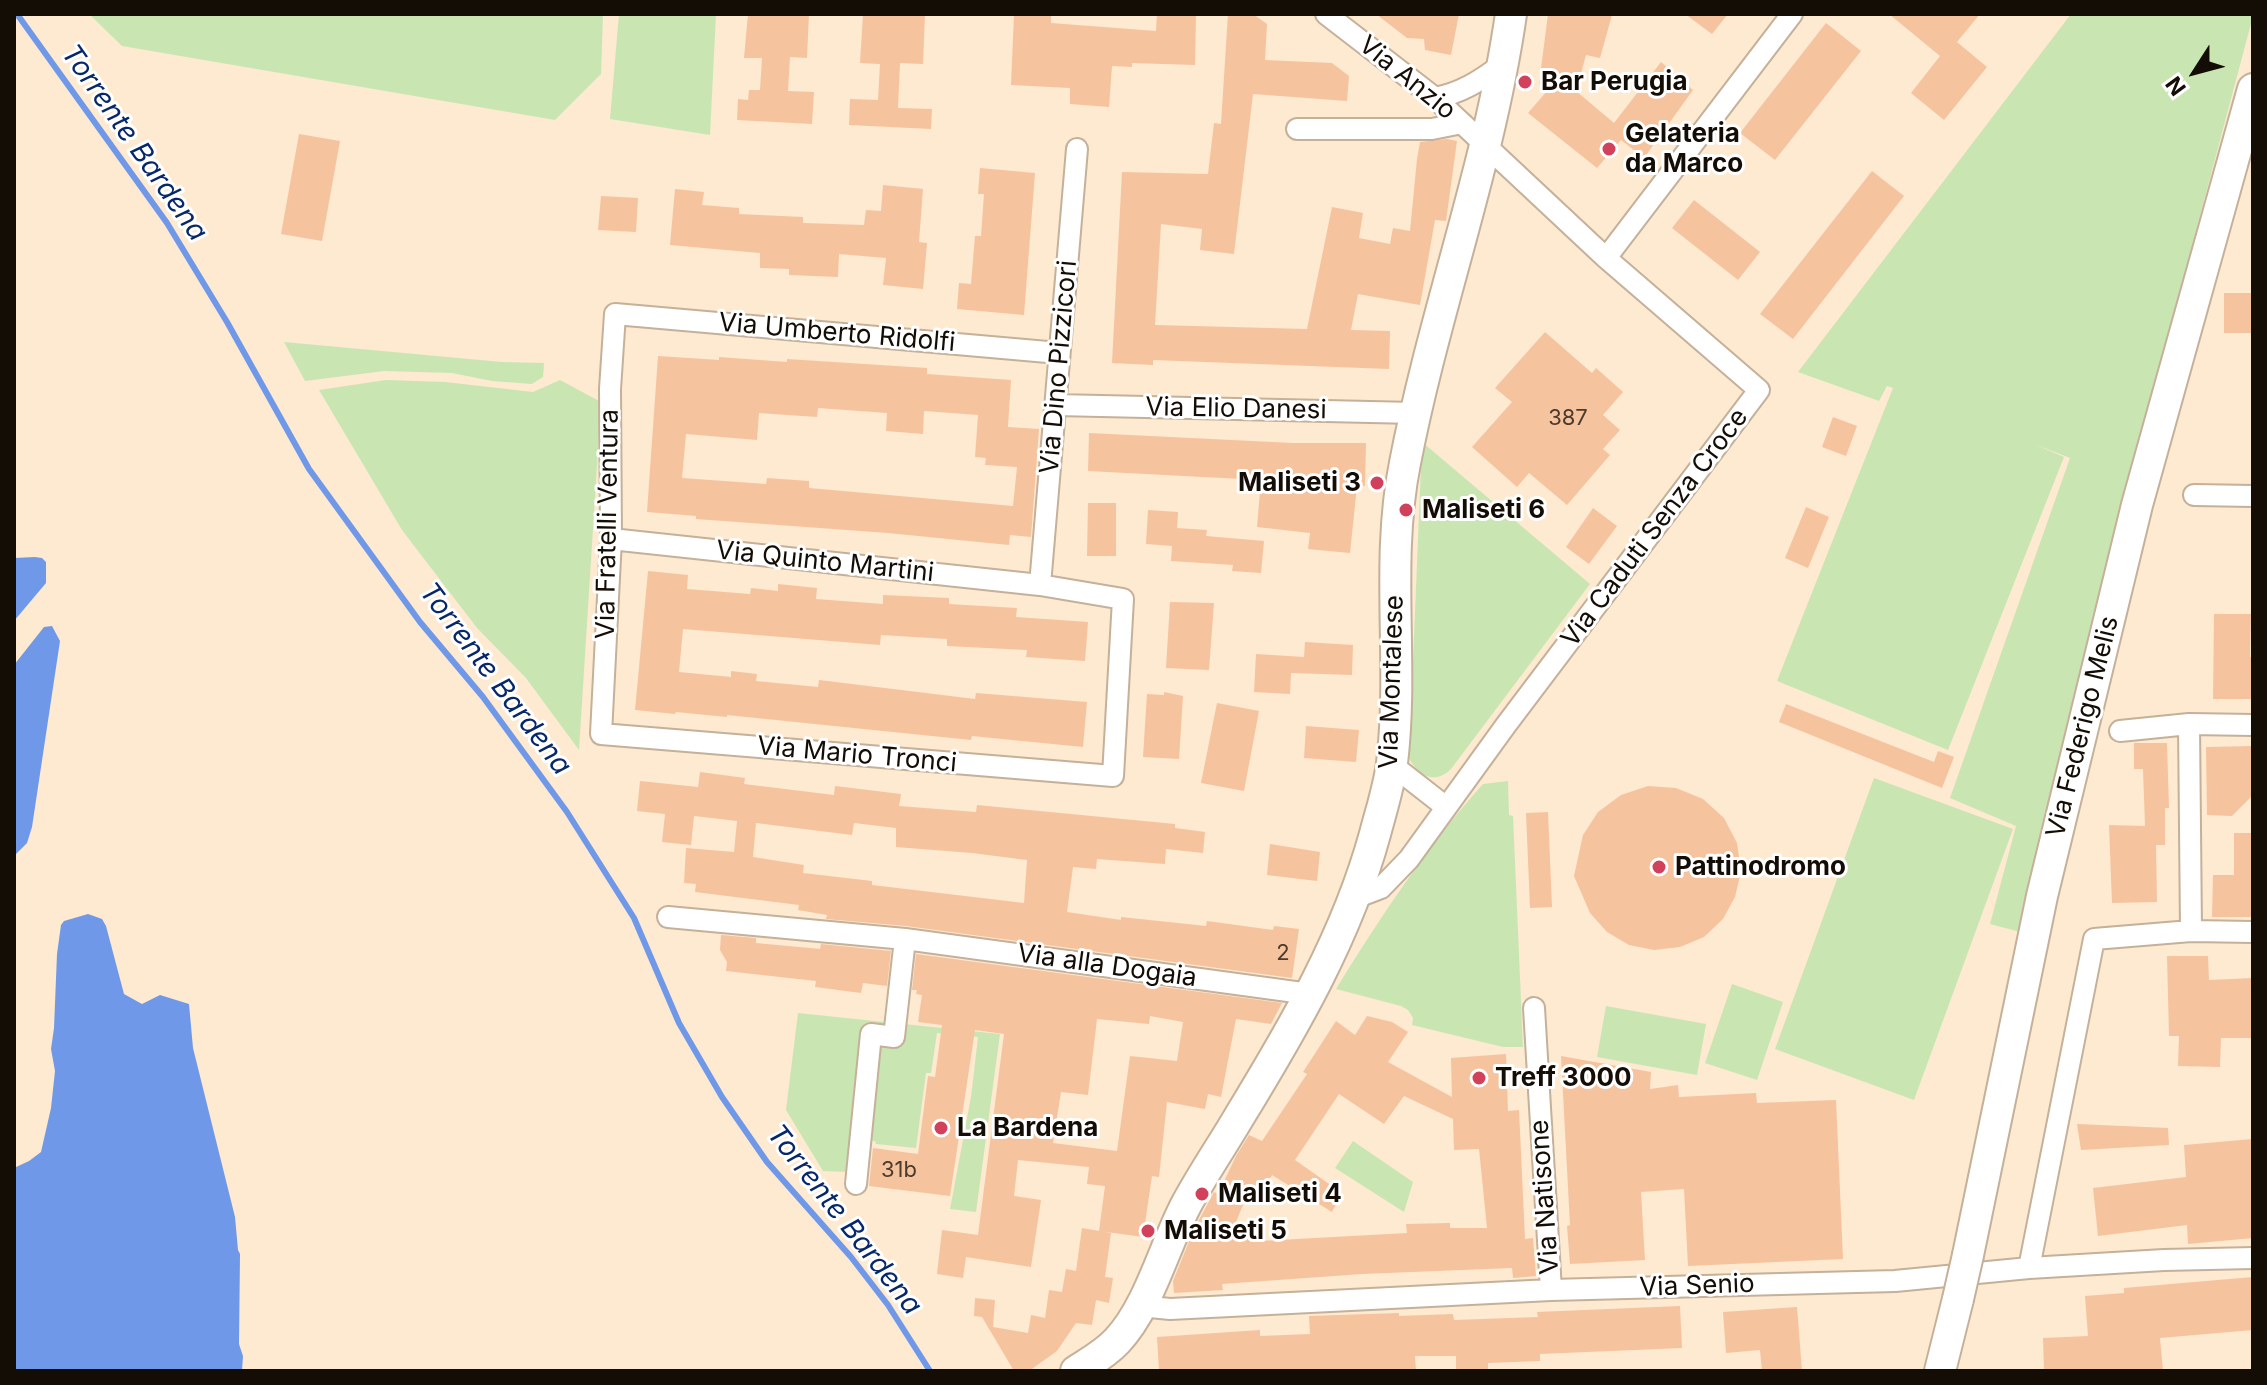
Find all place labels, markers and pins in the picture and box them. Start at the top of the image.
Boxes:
place label: Bar Perugia [1541,66,1688,98]
marker: Bar Perugia [1516,73,1534,91]
place label: Gelateria da Marco [1625,118,1743,180]
marker: Gelateria da Marco [1600,140,1618,158]
place label: Maliseti 3 [1238,467,1361,499]
marker: Maliseti 3 [1368,474,1386,492]
place label: Maliseti 6 [1422,494,1545,526]
marker: Maliseti 6 [1397,501,1415,519]
place label: Pattinodromo [1675,851,1846,883]
marker: Pattinodromo [1650,858,1668,876]
place label: Treff 3000 [1495,1062,1631,1094]
marker: Treff 3000 [1470,1069,1488,1087]
place label: La Bardena [957,1112,1098,1144]
marker: La Bardena [932,1119,950,1137]
place label: Maliseti 4 [1218,1178,1342,1210]
marker: Maliseti 4 [1193,1185,1211,1203]
place label: Maliseti 5 [1164,1215,1287,1247]
marker: Maliseti 5 [1139,1222,1157,1240]

